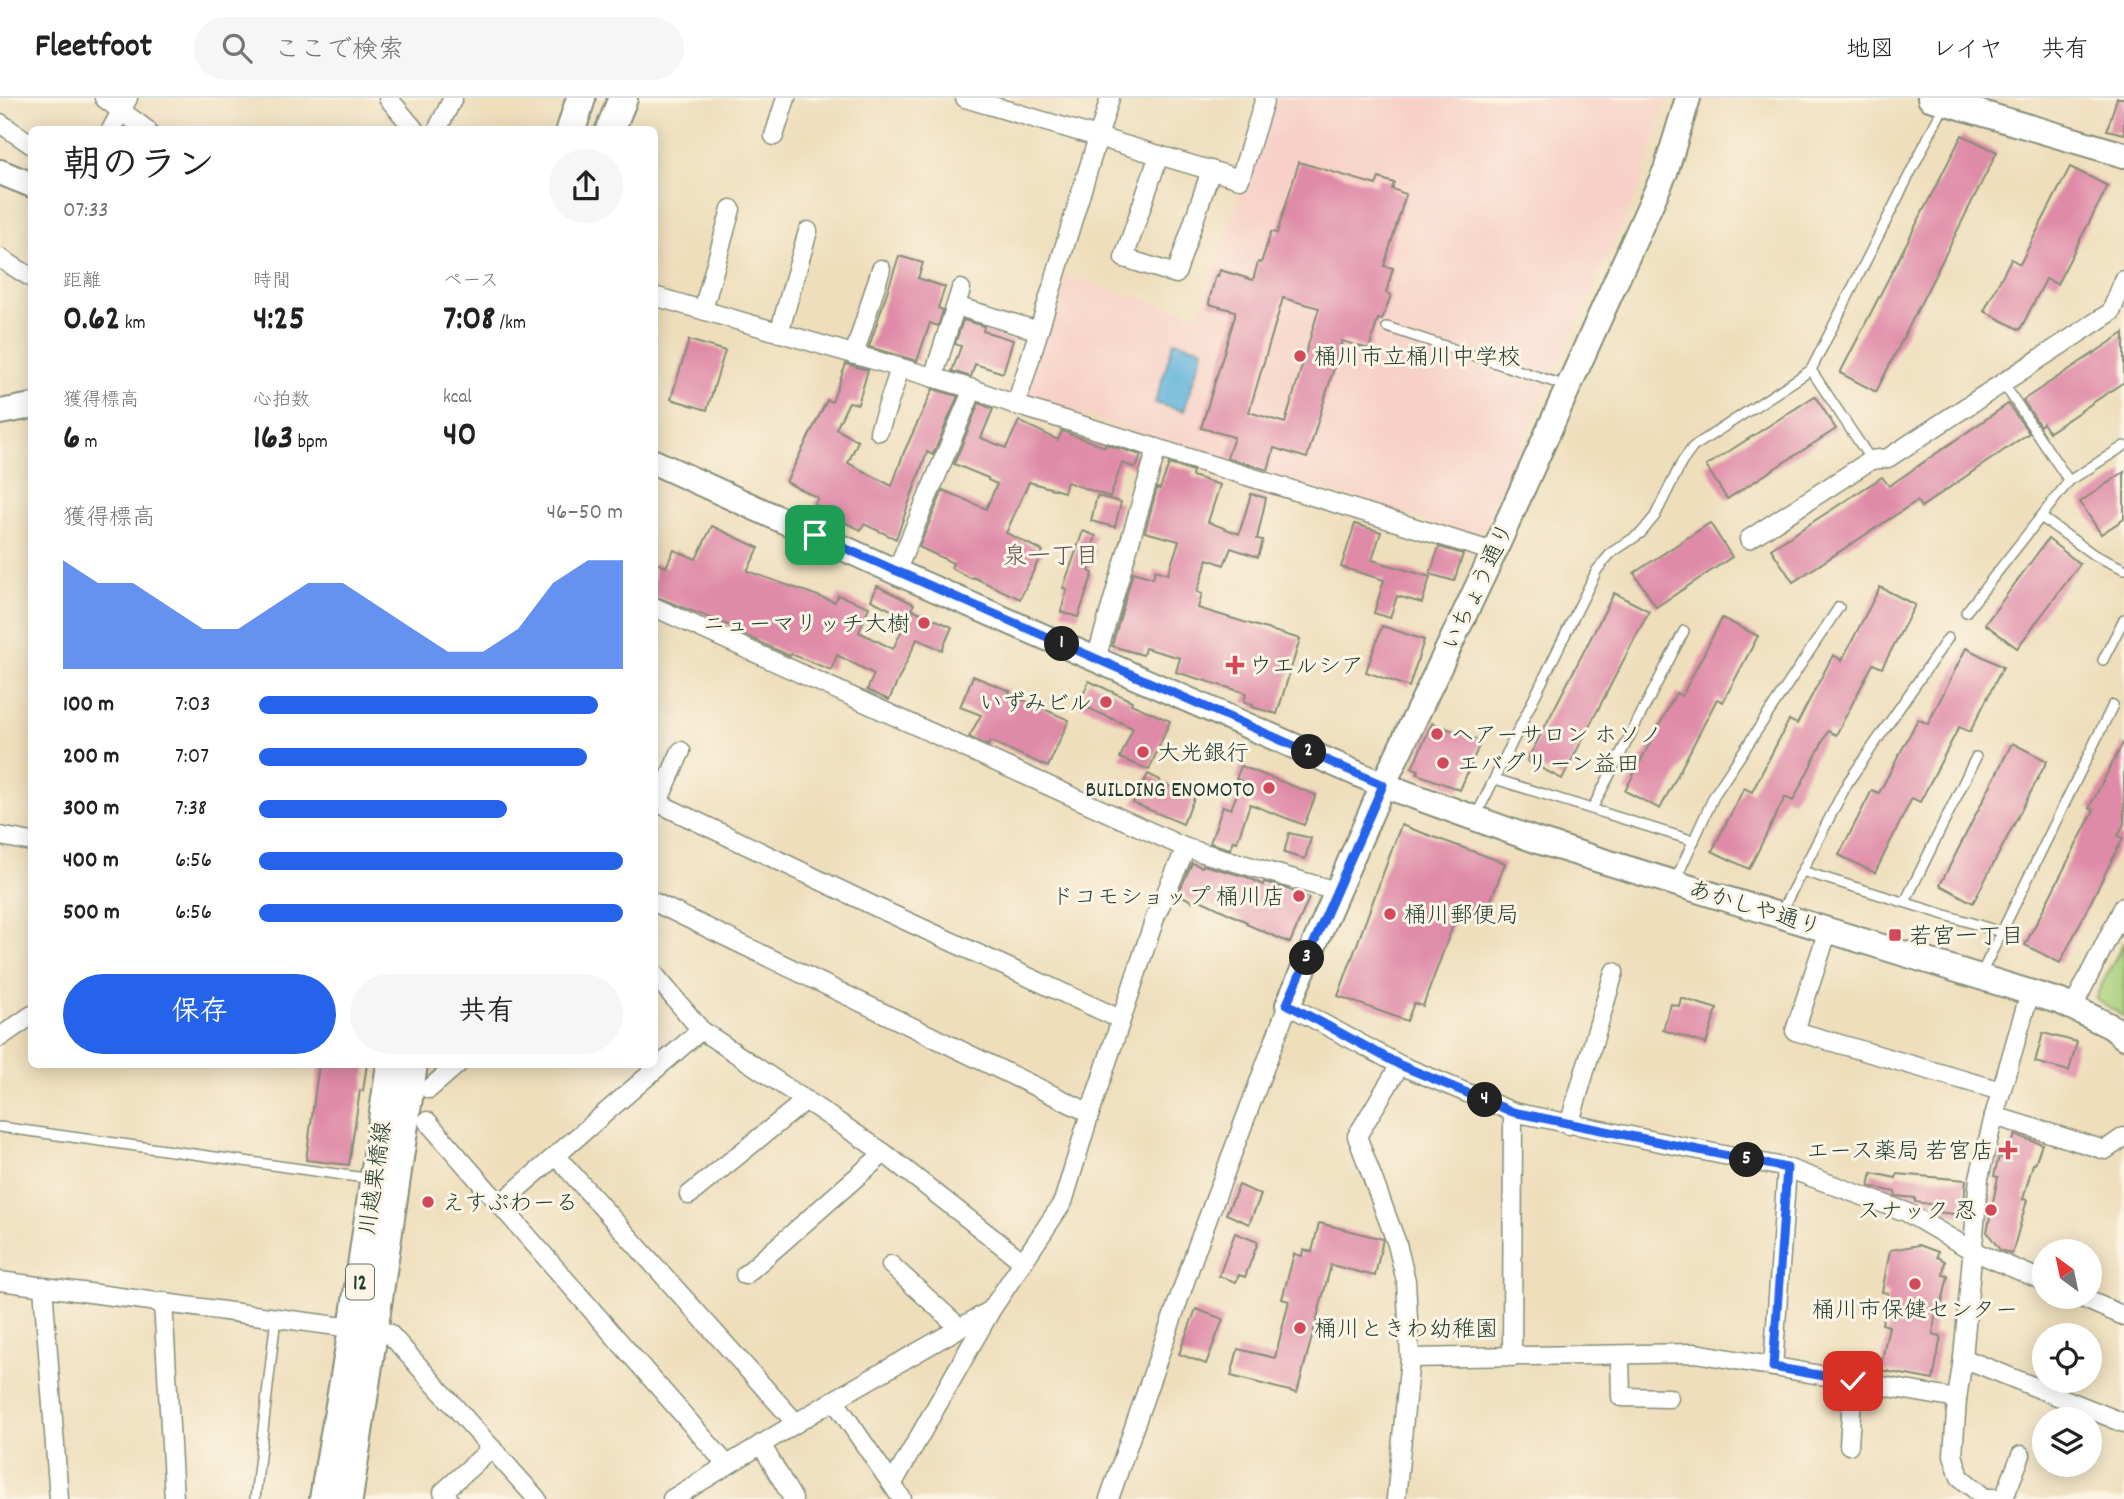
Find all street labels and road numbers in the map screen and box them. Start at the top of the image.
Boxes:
street label: いちょう通り [1436,518,1524,657]
street label: あかしや通り [1683,874,1825,946]
street label: 川越栗橋線 [353,1119,402,1238]
road number: 12 [346,1264,374,1300]

